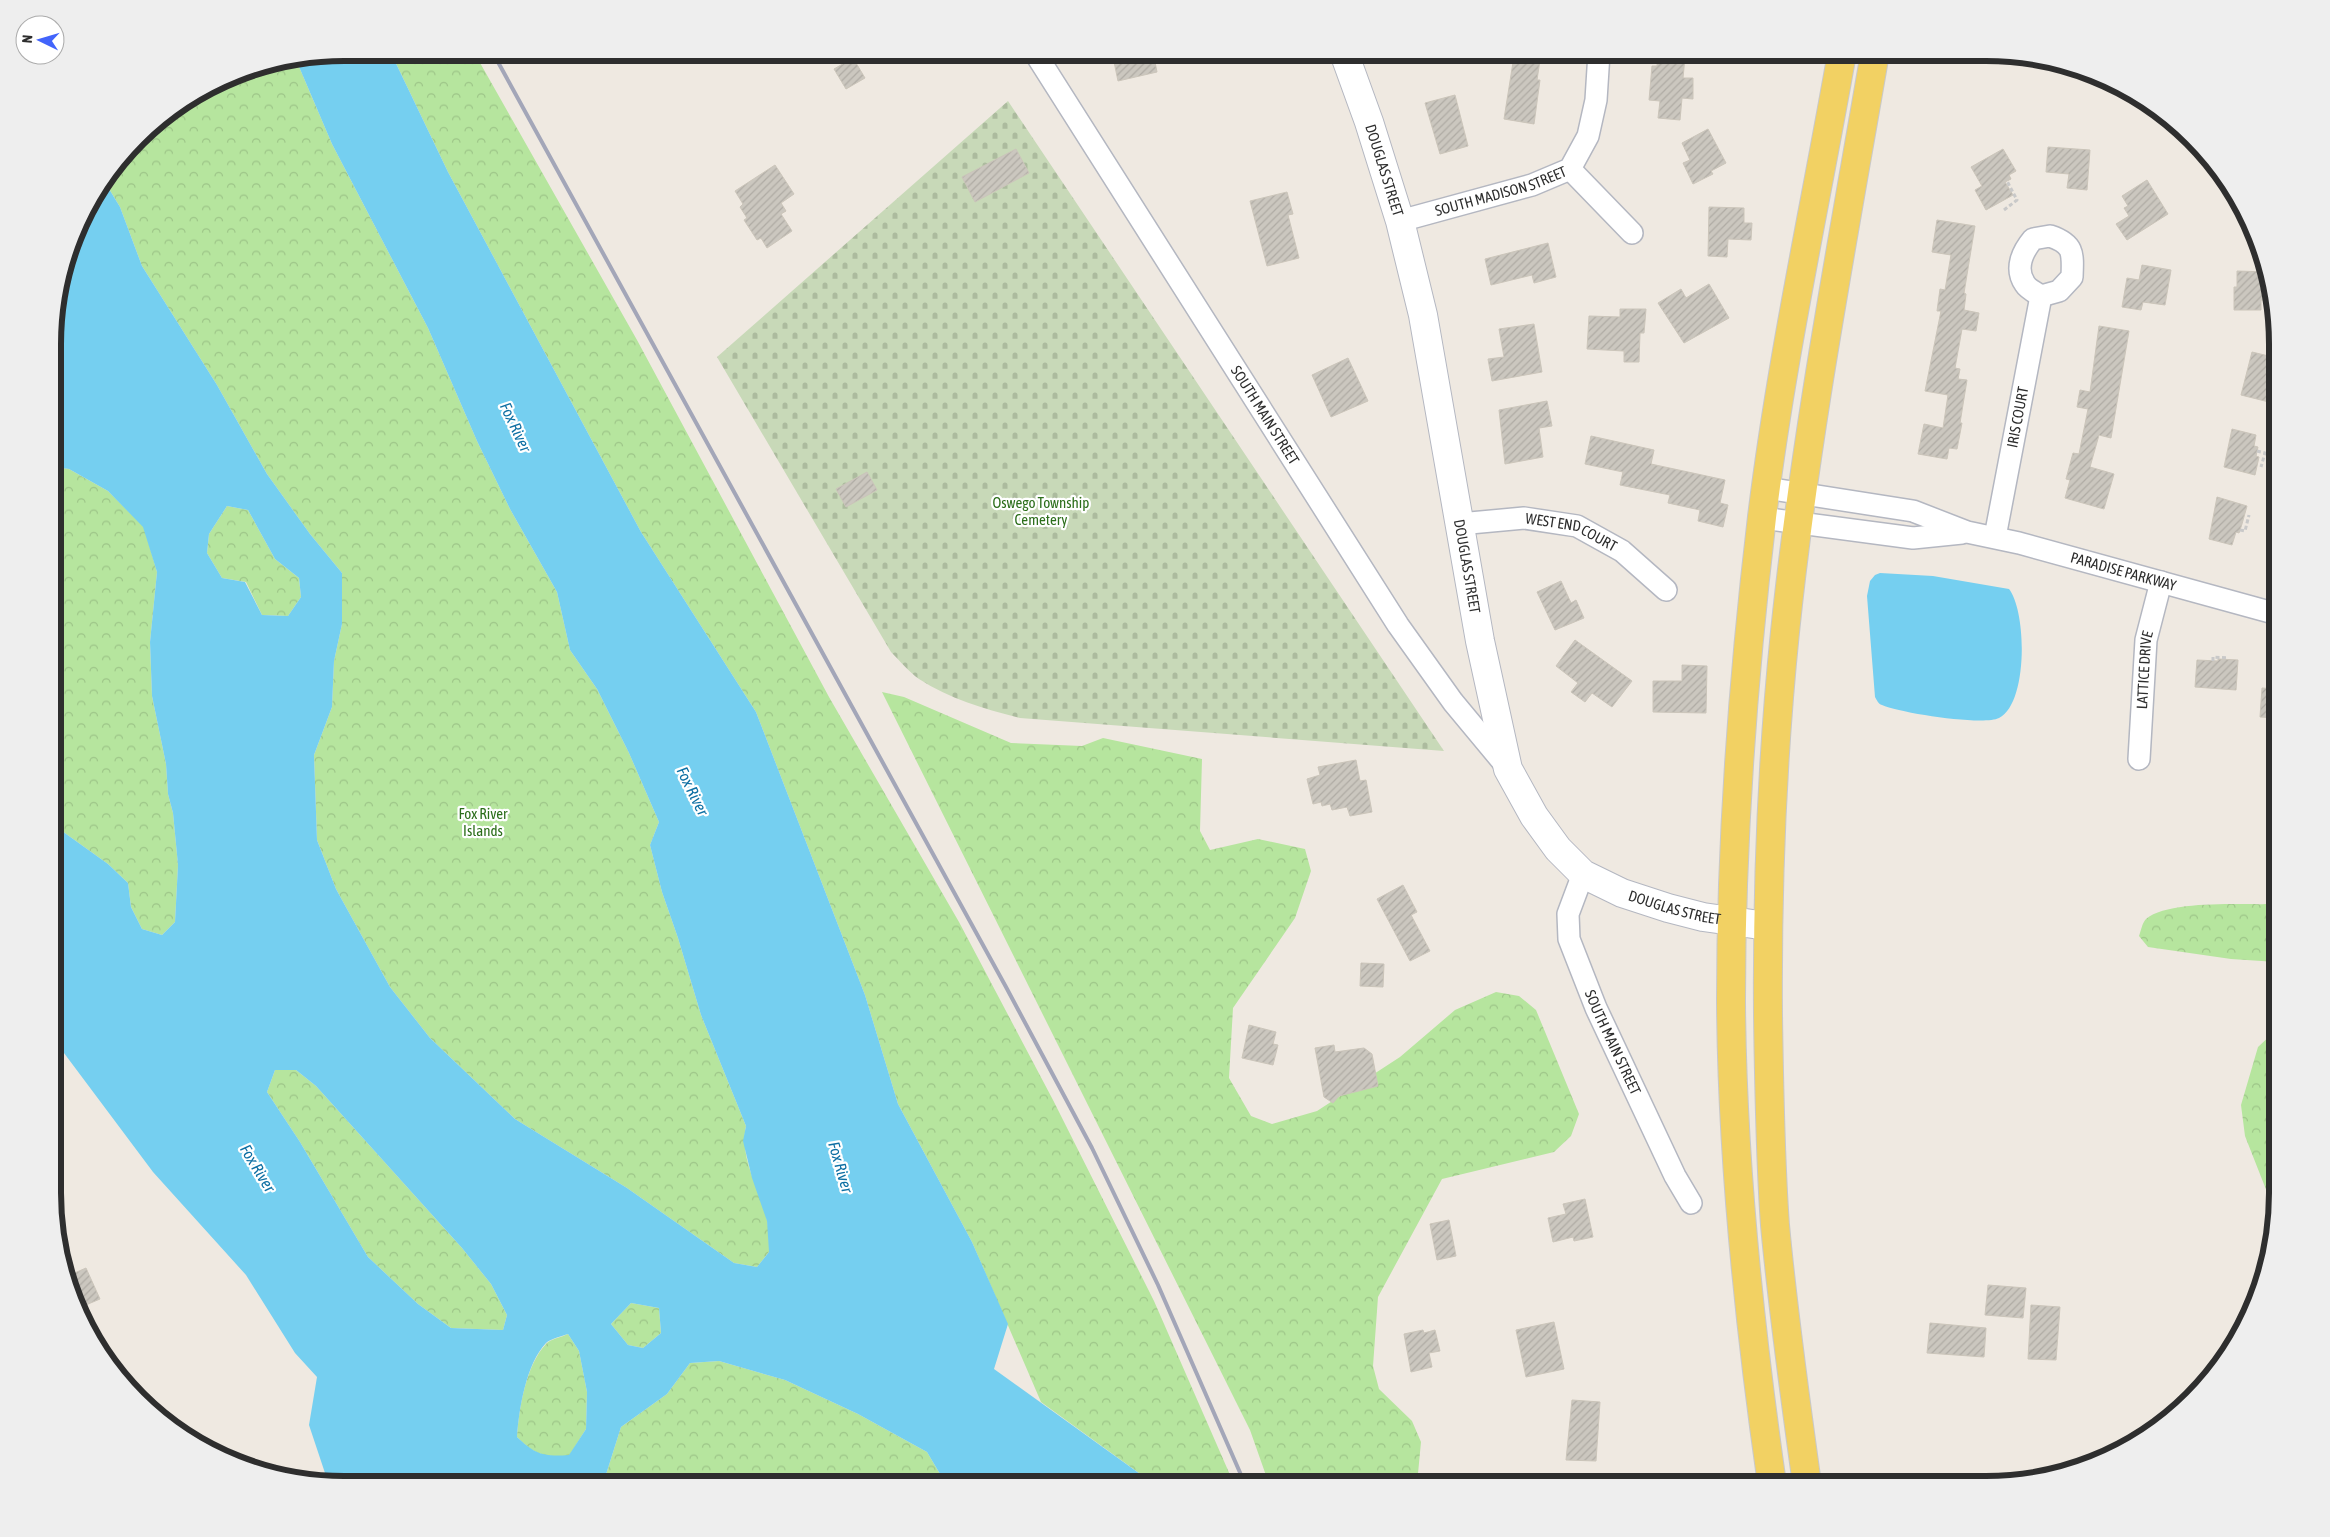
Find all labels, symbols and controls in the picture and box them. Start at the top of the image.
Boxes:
north arrow [15,15,65,65]
text: N [19,34,35,44]
street label: DOUGLAS STREET [1362,122,1407,219]
street label: SOUTH MADISON STREET [1433,162,1569,219]
street label: SOUTH MAIN STREET [1228,363,1303,468]
street label: IRIS COURT [2003,385,2032,449]
water label: Fox River [497,400,536,456]
park label: Oswego Township Cemetery [993,494,1089,528]
street label: WEST END COURT [1524,509,1620,555]
street label: DOUGLAS STREET [1451,518,1484,615]
street label: PARADISE PARKWAY [2069,549,2178,594]
street label: LATTICE DRIVE [2133,628,2156,710]
water label: Fox River [673,764,713,820]
park label: Fox River Islands [459,805,508,839]
street label: DOUGLAS STREET [1626,887,1722,927]
street label: SOUTH MAIN STREET [1582,988,1645,1098]
water label: Fox River [825,1139,857,1196]
water label: Fox River [237,1141,280,1196]

